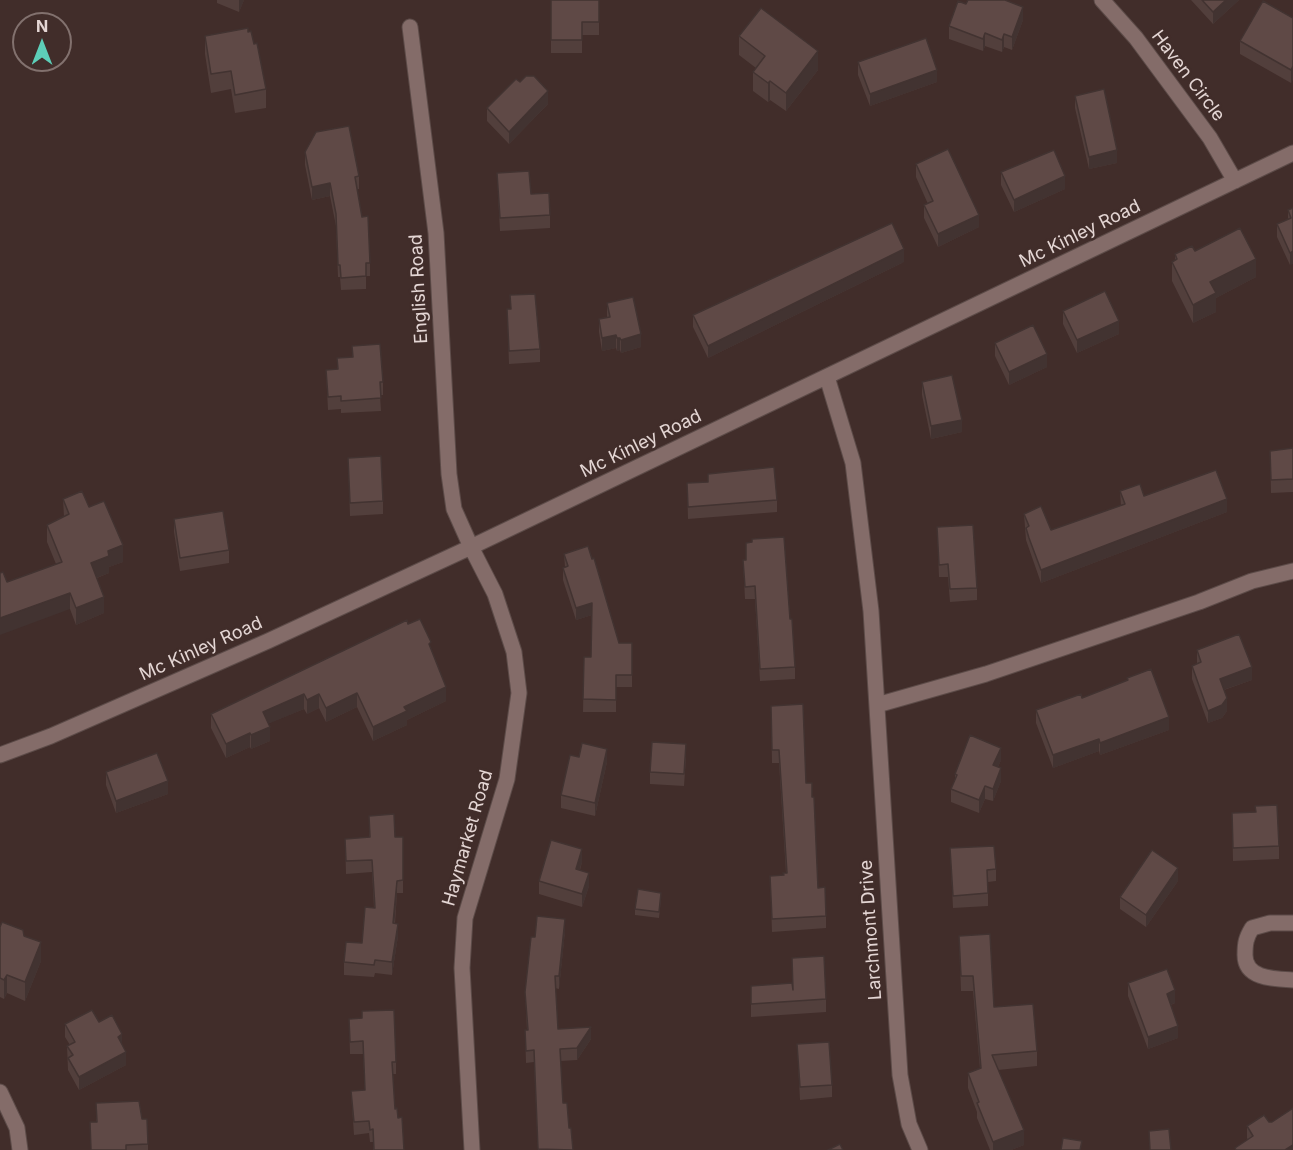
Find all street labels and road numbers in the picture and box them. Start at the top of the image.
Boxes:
street label: Haven Circle [1147,26,1229,126]
street label: Mc Kinley Road [1016,195,1144,273]
street label: English Road [405,234,433,344]
street label: Mc Kinley Road [577,405,705,483]
street label: Mc Kinley Road [136,612,266,686]
street label: Haymarket Road [438,767,498,909]
street label: Larchmont Drive [855,859,887,1001]

